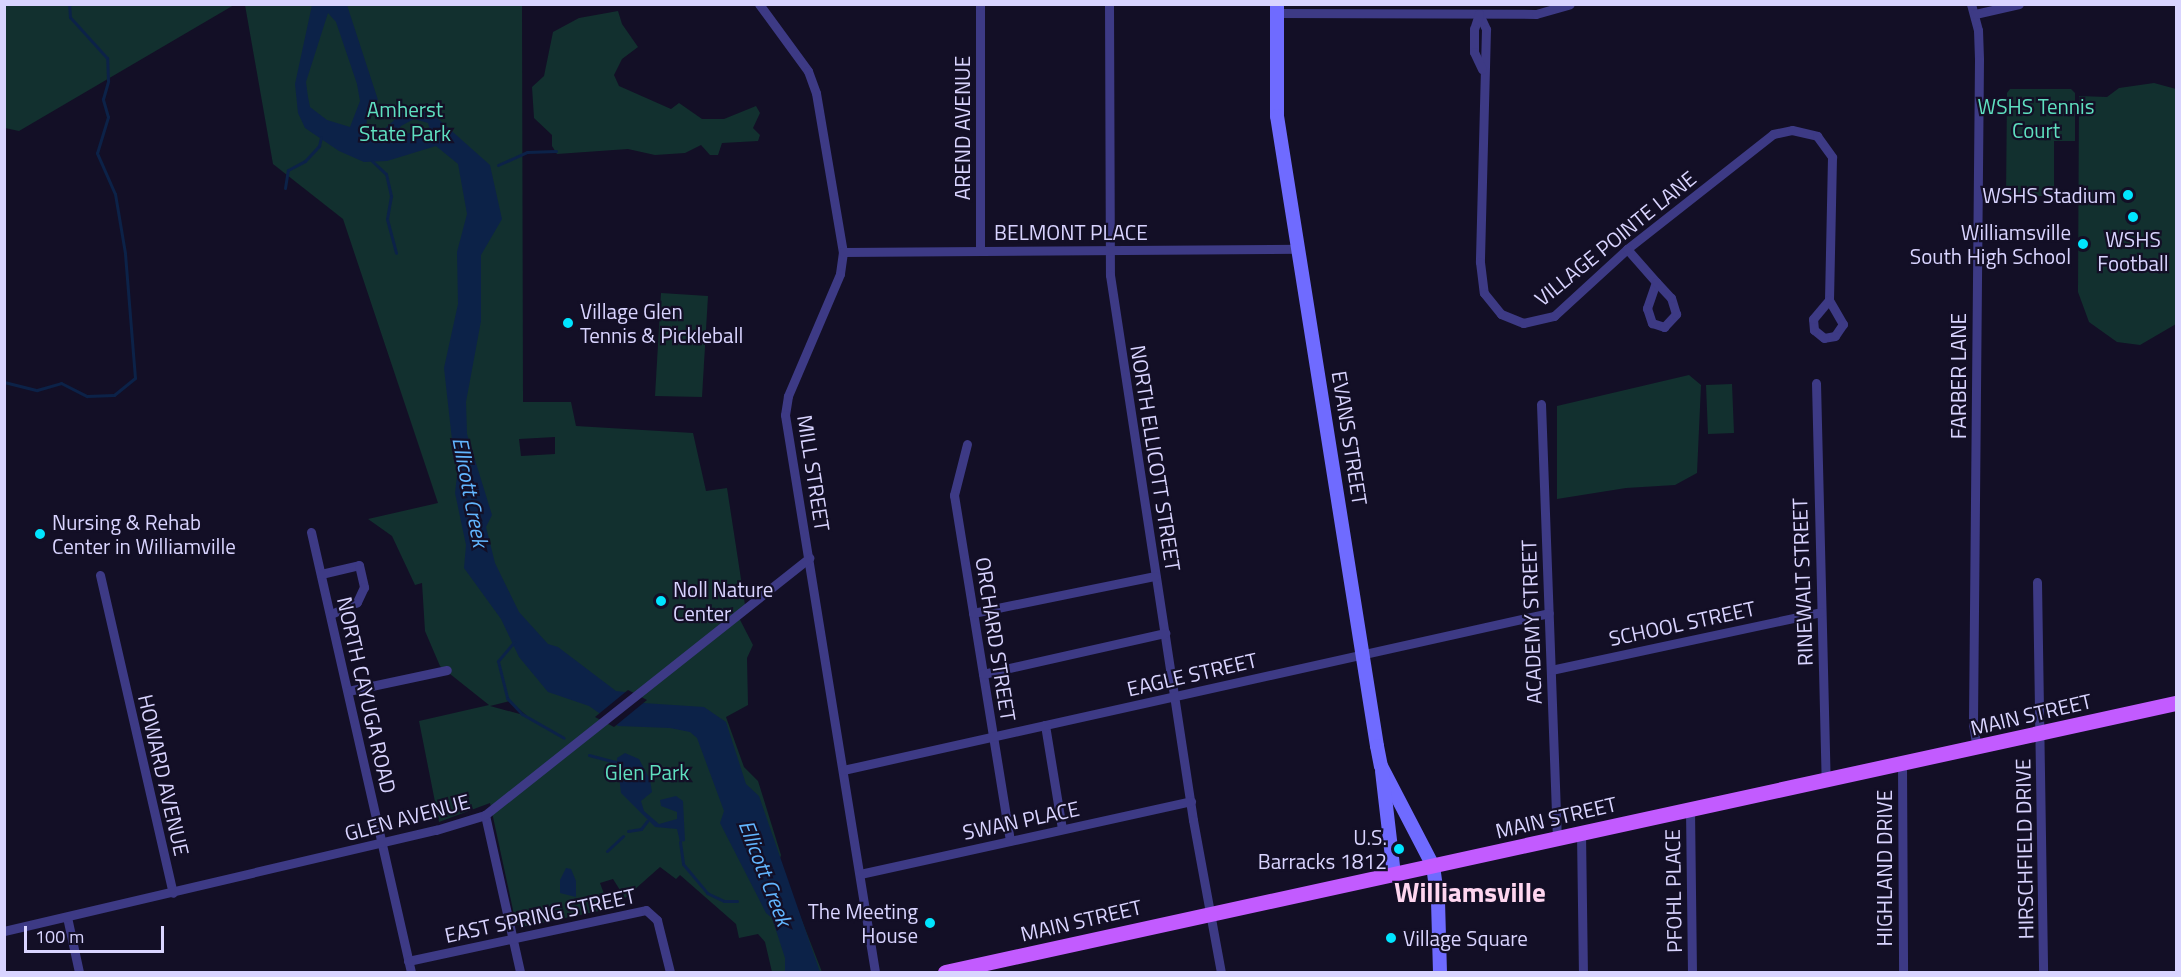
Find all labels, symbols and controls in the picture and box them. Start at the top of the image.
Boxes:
street label: AREND AVENUE [949,56,975,200]
park label: WSHS Tennis Court [1978,93,2094,143]
park label: Amherst State Park [359,96,451,146]
street label: VILLAGE POINTE LANE [1529,165,1701,311]
place label: WSHS Stadium [1982,182,2116,208]
marker: WSHS Stadium [2121,188,2135,202]
marker: WSHS Football [2126,210,2140,224]
street label: BELMONT PLACE [994,219,1148,245]
place label: Williamsville South High School [1910,219,2071,269]
place label: WSHS Football [2097,226,2169,276]
marker: Williamsville South High School [2076,237,2090,251]
place label: Village Glen Tennis & Pickleball [580,298,743,348]
street label: FARBER LANE [1945,313,1971,439]
marker: Village Glen Tennis & Pickleball [561,316,575,330]
street label: NORTH ELLICOTT STREET [1126,343,1186,573]
street label: EVANS STREET [1327,369,1373,507]
street label: MILL STREET [792,413,836,533]
water label: Ellicott Creek [446,435,494,549]
street label: RINEWALT STREET [1786,498,1818,666]
place label: Nursing & Rehab Center in Williamville [52,509,236,559]
marker: Nursing & Rehab Center in Williamville [33,527,47,541]
street label: ACADEMY STREET [1516,539,1546,705]
street label: ORCHARD STREET [971,555,1021,723]
place label: Noll Nature Center [673,576,773,626]
street label: NORTH CAYUGA ROAD [332,594,402,796]
marker: Noll Nature Center [654,594,668,608]
street label: SCHOOL STREET [1607,595,1757,651]
street label: EAGLE STREET [1124,647,1260,701]
street label: MAIN STREET [1968,688,2094,740]
street label: HOWARD AVENUE [133,692,195,858]
street label: HIRSCHFIELD DRIVE [2010,758,2038,940]
park label: Glen Park [605,759,689,785]
street label: GLEN AVENUE [342,788,472,846]
street label: HIGHLAND DRIVE [1871,790,1897,946]
street label: MAIN STREET [1493,791,1619,843]
street label: SWAN PLACE [960,795,1082,845]
water label: Ellicott Creek [733,816,797,930]
place label: U.S. Barracks 1812 [1258,824,1387,874]
street label: PFOHL PLACE [1659,829,1687,953]
marker: U.S. Barracks 1812 [1392,842,1406,856]
district label: Williamsville [1394,876,1546,908]
street label: EAST SPRING STREET [442,882,638,948]
street label: MAIN STREET [1018,894,1144,946]
place label: The Meeting House [808,898,918,948]
scale bar [27,914,166,952]
marker: The Meeting House [923,916,937,930]
text: 100 m [35,923,84,950]
place label: Village Square [1403,925,1528,951]
marker: Village Square [1384,931,1398,945]

